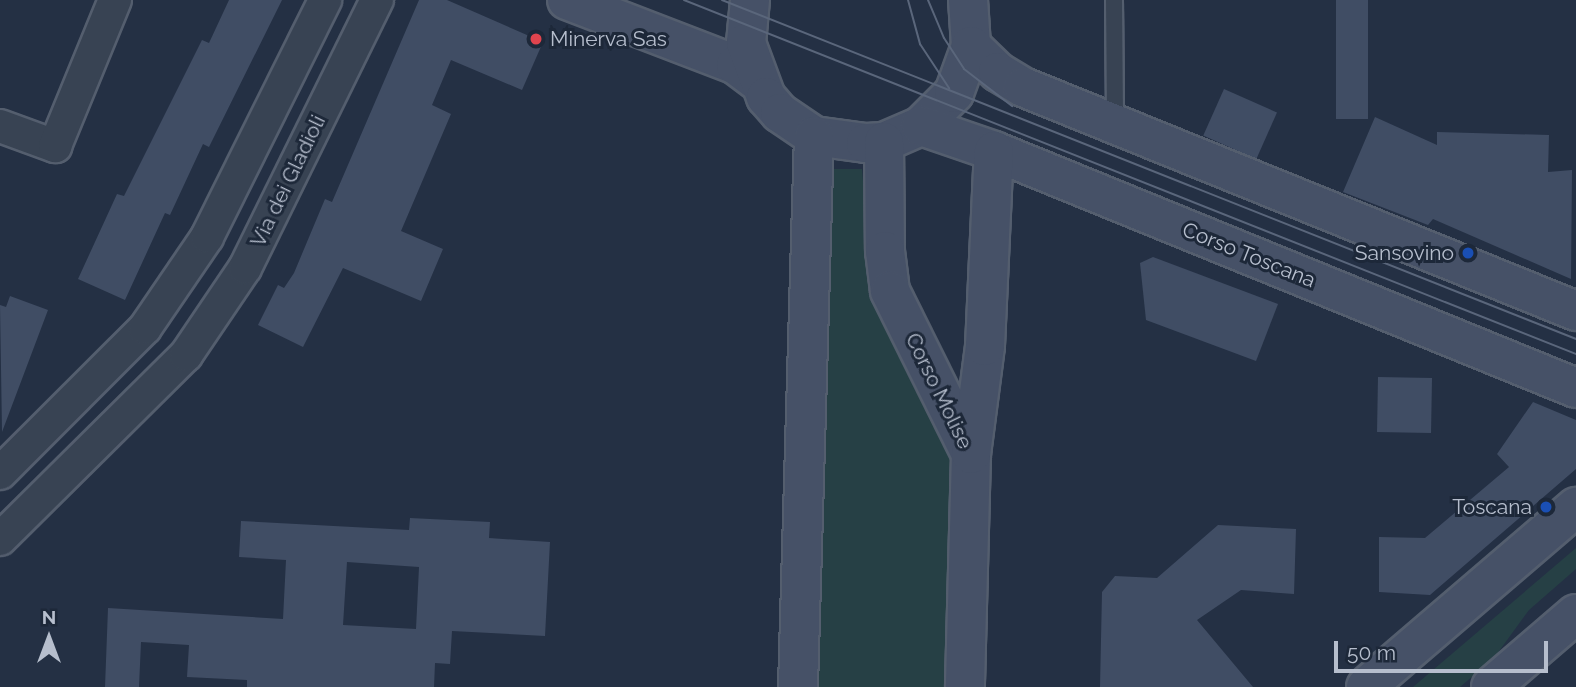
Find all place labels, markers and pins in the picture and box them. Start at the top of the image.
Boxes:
place label: Minerva Sas [550,26,667,52]
marker: Minerva Sas [528,31,544,47]
place label: Sansovino [1355,240,1454,266]
marker: Sansovino [1460,245,1476,261]
place label: Toscana [1452,494,1532,520]
marker: Toscana [1538,499,1554,515]

